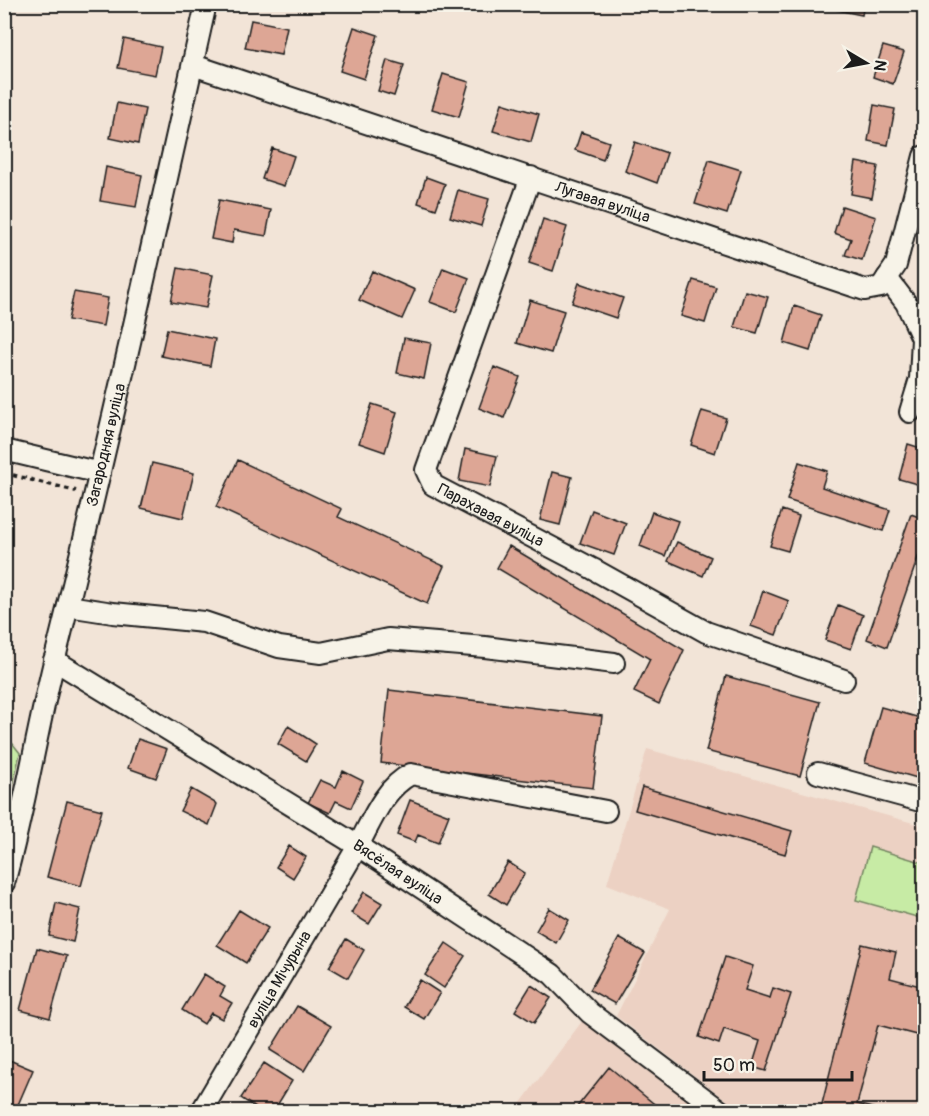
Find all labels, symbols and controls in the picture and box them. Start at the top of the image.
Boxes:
north arrow [836,33,896,93]
text: N [869,58,891,73]
street label: Лугавая вуліца [551,177,653,227]
street label: Загародняя вуліца [82,381,130,508]
street label: Парахавая вуліца [434,479,547,551]
street label: Вясёлая вуліца [349,835,447,909]
street label: вуліца Мічурына [243,927,316,1032]
scale bar [704,1044,852,1082]
text: 50 m [713,1054,755,1077]

